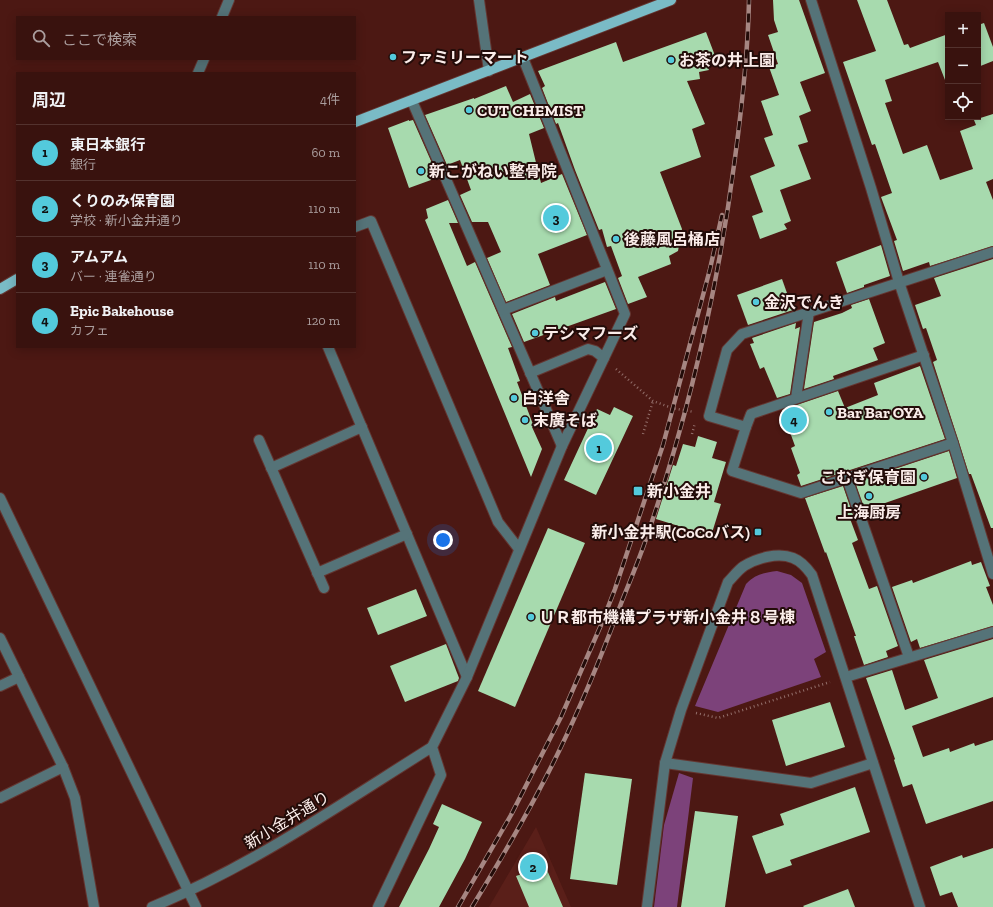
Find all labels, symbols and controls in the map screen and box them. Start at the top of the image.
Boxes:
map controls [945,12,981,120]
button: + [945,12,981,48]
search box [16,16,356,60]
icon: search [30,27,52,49]
text: ここで検索 [62,31,137,49]
place label: ファミリーマート [401,48,529,67]
button: − [945,48,981,84]
place label: お茶の井上園 [679,51,775,70]
marker: ファミリーマート [388,52,398,62]
marker: お茶の井上園 [666,55,676,65]
button: locate [945,84,981,120]
text: 周辺 [32,90,66,110]
text: 4件 [320,92,340,107]
place label: CUT CHEMIST [477,101,584,120]
marker: CUT CHEMIST [464,105,474,115]
text: 東日本銀行 [70,136,145,154]
text: 1 [42,145,48,160]
text: 60 m [311,145,340,160]
text: 銀行 [70,157,96,172]
place label: 新こがねい整骨院 [429,162,557,181]
marker: 新こがねい整骨院 [416,166,426,176]
text: くりのみ保育園 [70,192,175,210]
text: 2 [42,201,48,216]
text: 110 m [308,201,340,216]
pin: 3 [543,203,569,233]
text: 学校 · 新小金井通り [70,213,183,228]
place label: 後藤風呂桶店 [624,230,720,249]
marker: 後藤風呂桶店 [611,234,621,244]
text: アムアム [70,248,128,266]
text: 3 [42,257,48,272]
text: 110 m [308,257,340,272]
text: バー · 連雀通り [70,269,157,284]
place label: 金沢でんき [764,293,844,312]
marker: 金沢でんき [751,297,761,307]
text: Epic Bakehouse [70,302,174,320]
text: 4 [41,313,49,328]
text: 120 m [307,313,340,328]
text: カフェ [70,323,109,338]
place label: テシマフーズ [543,324,638,343]
marker: テシマフーズ [530,328,540,338]
place label: 白洋舎 [522,389,570,408]
marker: 白洋舎 [509,393,519,403]
place label: Bar Bar OYA [837,403,924,422]
pin: 4 [781,405,807,435]
marker: Bar Bar OYA [824,407,834,417]
place label: 末廣そば [533,411,597,430]
marker: 末廣そば [520,415,530,425]
pin: 1 [586,433,612,463]
place label: こむぎ保育園 [820,468,916,487]
marker: こむぎ保育園 [919,472,929,482]
place label: 新小金井 [647,482,711,501]
marker: 新小金井 [632,485,644,497]
marker: 上海厨房 [864,491,874,501]
place label: 上海厨房 [837,503,901,522]
place label: 新小金井駅(CoCoバス) [591,523,750,542]
marker: 新小金井駅(CoCoバス) [753,527,763,537]
your location [433,530,453,550]
place label: ＵＲ都市機構プラザ新小金井８号棟 [539,608,795,627]
marker: ＵＲ都市機構プラザ新小金井８号棟 [526,612,536,622]
street label: 新小金井通り [241,787,333,853]
pin: 2 [520,852,546,882]

